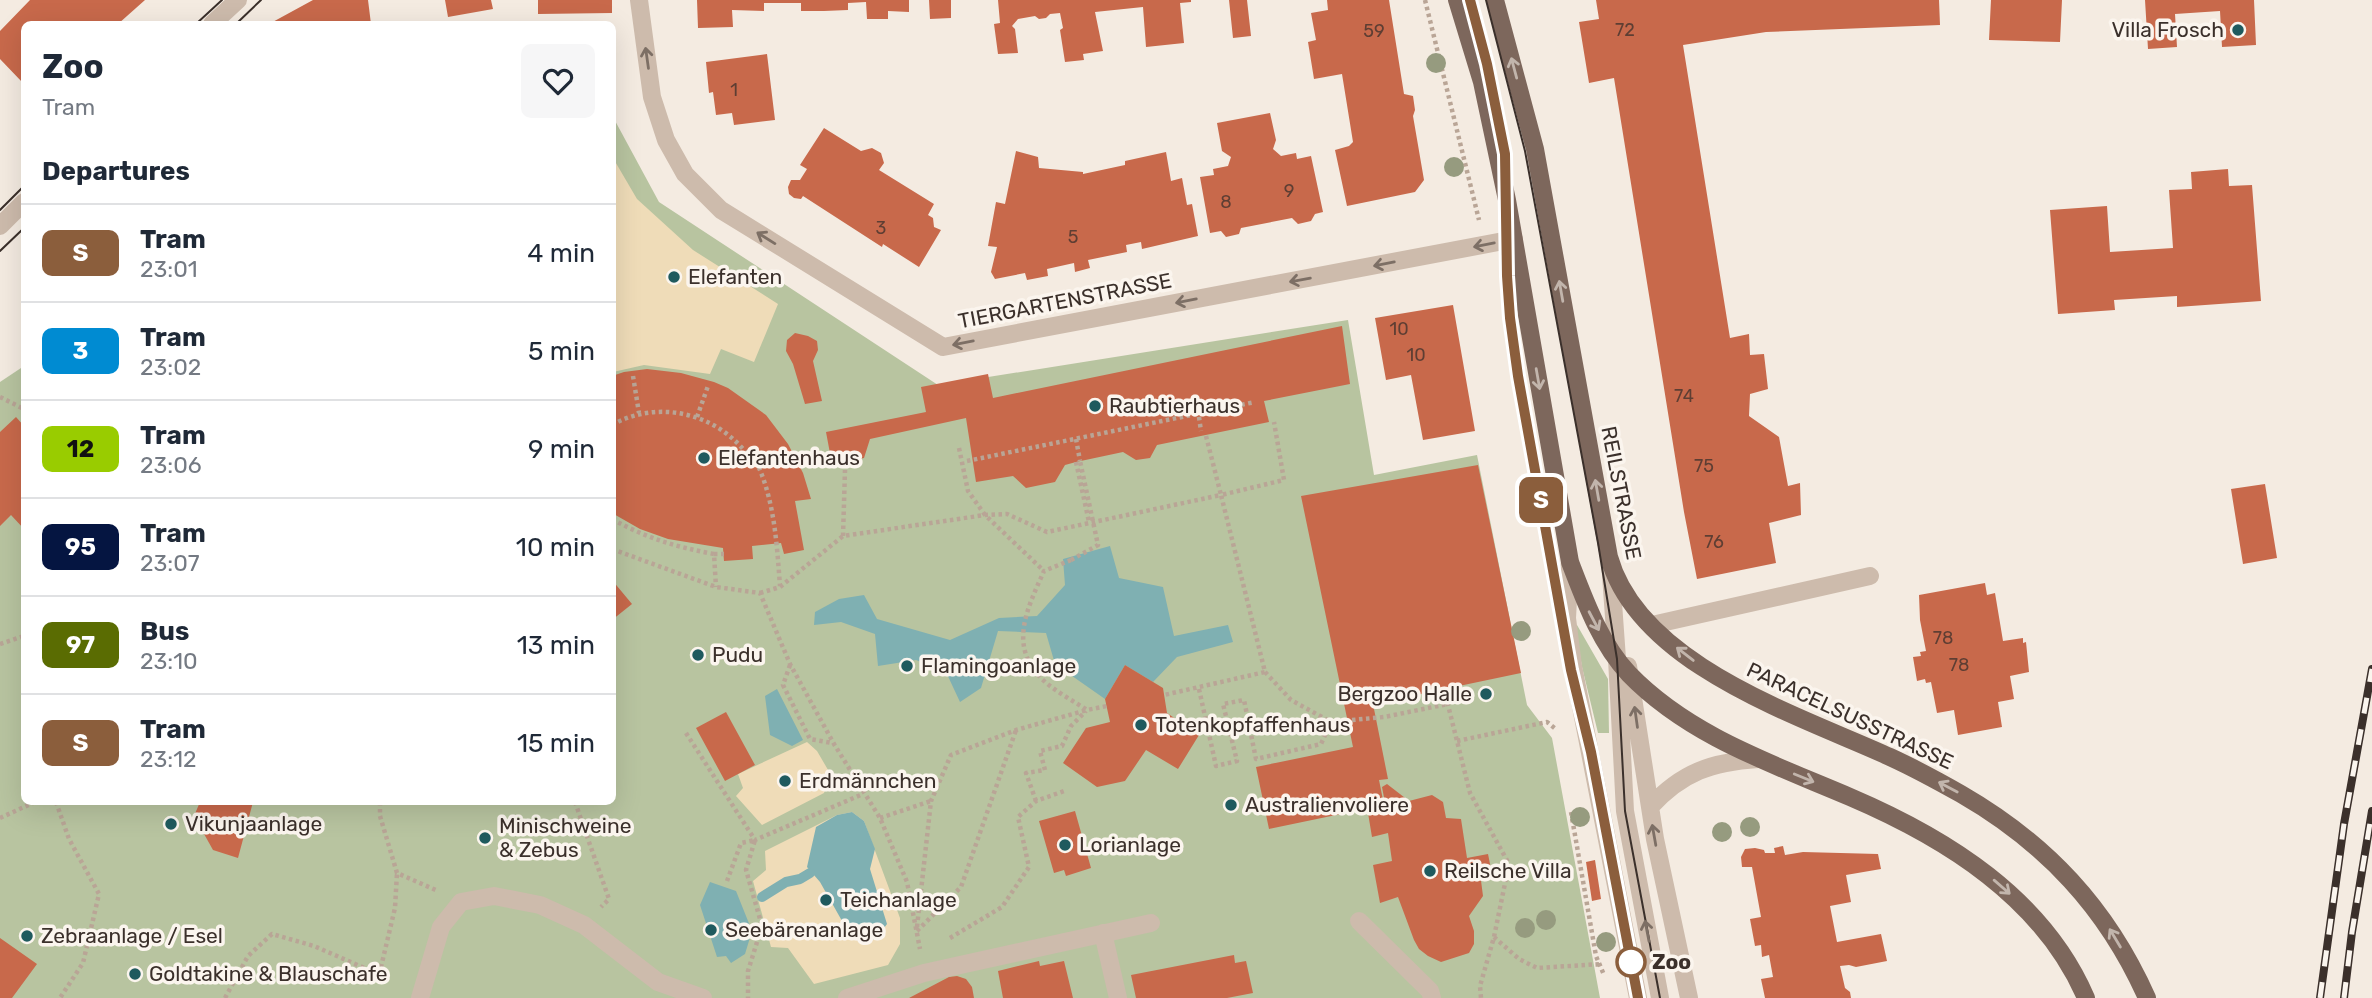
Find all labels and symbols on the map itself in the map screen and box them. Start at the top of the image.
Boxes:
place label: Villa Frosch [2111,17,2224,42]
house number: 72 [1615,19,1635,41]
house number: 59 [1363,20,1385,42]
marker: Villa Frosch [2230,22,2246,38]
one-way arrow [640,47,653,70]
one-way arrow [1507,57,1520,80]
house number: 1 [730,79,738,101]
house number: 9 [1284,180,1294,202]
house number: 8 [1220,191,1232,213]
house number: 3 [876,217,886,239]
house number: 5 [1068,226,1078,248]
one-way arrow [757,231,776,246]
one-way arrow [1473,239,1496,252]
one-way arrow [1373,258,1396,272]
place label: Elefanten [688,264,782,289]
street label: TIERGARTENSTRASSE [956,268,1174,333]
marker: Elefanten [666,269,682,285]
one-way arrow [1289,274,1312,287]
one-way arrow [1553,280,1567,302]
one-way arrow [1175,295,1198,308]
house number: 10 [1389,318,1409,340]
one-way arrow [952,337,975,350]
house number: 10 [1406,344,1426,366]
one-way arrow [1532,367,1545,390]
house number: 74 [1674,385,1694,407]
place label: Raubtierhaus [1109,393,1240,418]
marker: Raubtierhaus [1087,398,1103,414]
street label: REILSTRASSE [1596,424,1647,562]
place label: Elefantenhaus [718,445,860,470]
marker: Elefantenhaus [696,450,712,466]
house number: 75 [1694,455,1714,477]
line badge: S [1518,477,1564,523]
one-way arrow [1590,479,1603,501]
house number: 76 [1704,531,1724,553]
one-way arrow [1588,610,1602,631]
house number: 78 [1933,627,1953,649]
place label: Pudu [712,642,763,667]
marker: Pudu [690,647,706,663]
one-way arrow [1676,647,1695,662]
place label: Flamingoanlage [921,653,1076,678]
house number: 78 [1949,654,1969,676]
street label: PARACELSUSSTRASSE [1743,657,1958,774]
marker: Flamingoanlage [899,658,915,674]
place label: Bergzoo Halle [1338,681,1472,706]
marker: Bergzoo Halle [1478,686,1494,702]
one-way arrow [1629,706,1642,728]
place label: Totenkopfaffenhaus [1155,712,1351,737]
marker: Totenkopfaffenhaus [1133,717,1149,733]
place label: Erdmännchen [799,768,937,793]
one-way arrow [1792,772,1814,785]
marker: Erdmännchen [777,773,793,789]
one-way arrow [1938,780,1959,794]
place label: Australienvoliere [1245,792,1409,817]
marker: Australienvoliere [1223,797,1239,813]
place label: Vikunjaanlage [185,811,322,836]
place label: Minischweine & Zebus [499,813,631,862]
marker: Vikunjaanlage [163,816,179,832]
one-way arrow [1647,824,1660,847]
marker: Minischweine & Zebus [477,830,493,846]
place label: Lorianlage [1079,832,1181,857]
marker: Lorianlage [1057,837,1073,853]
place label: Reilsche Villa [1444,858,1572,883]
marker: Reilsche Villa [1422,863,1438,879]
one-way arrow [1993,879,2011,895]
place label: Teichanlage [840,887,957,912]
marker: Teichanlage [818,892,834,908]
place label: Seebärenanlage [725,917,883,942]
one-way arrow [1640,920,1653,943]
marker: Seebärenanlage [703,922,719,938]
place label: Zebraanlage / Esel [41,923,223,948]
marker: Zebraanlage / Esel [19,928,35,944]
one-way arrow [2107,928,2121,948]
marker: Zoo [1616,947,1646,977]
place label: Zoo [1652,949,1691,974]
place label: Goldtakine & Blauschafe [149,961,388,986]
marker: Goldtakine & Blauschafe [127,966,143,982]

